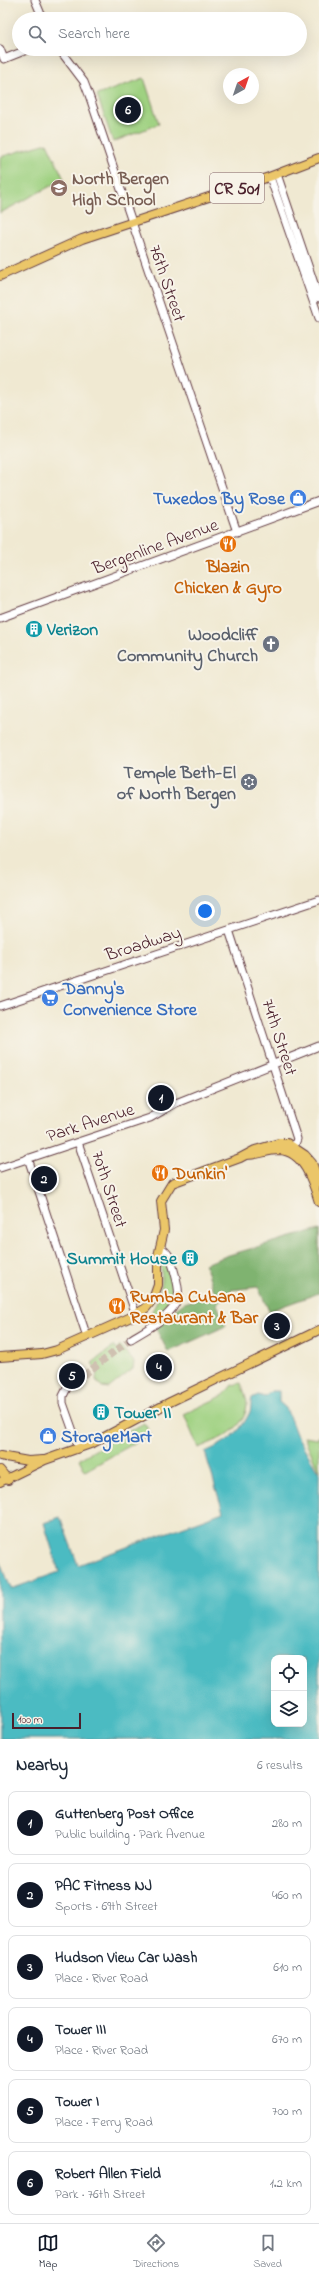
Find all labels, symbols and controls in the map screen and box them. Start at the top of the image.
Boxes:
search box [12,12,307,56]
icon: search [26,23,48,45]
text: Search here [58,23,130,45]
north arrow [223,68,259,104]
pin: 6 [115,95,141,125]
place label: North Bergen High School [72,167,169,215]
road number: CR 501 [210,173,264,203]
school or university icon: North Bergen High School [49,178,69,198]
street label: 76th Street [141,242,191,326]
place label: Tuxedos By Rose [153,487,286,514]
shop icon: Tuxedos By Rose [288,488,308,508]
street label: Bergenline Avenue [88,513,224,584]
restaurant icon: Blazin Chicken & Gyro [218,534,238,554]
place label: Blazin Chicken & Gyro [174,555,282,603]
place label: Verizon [46,618,98,644]
building icon: Verizon [24,619,44,639]
place label: Woodcliff Community Church [117,623,259,671]
church icon: Woodcliff Community Church [261,634,281,654]
place label: Temple Beth-El of North Bergen [117,761,236,809]
synagogue icon: Temple Beth-El of North Bergen [239,772,259,792]
your location [195,901,215,921]
street label: Broadway [101,920,185,970]
place label: Danny's Convenience Store [62,977,198,1024]
supermarket icon: Danny's Convenience Store [40,988,60,1008]
street label: 74th Street [253,996,303,1079]
pin: 1 [148,1083,174,1113]
street label: Park Avenue [43,1097,139,1150]
street label: 70th Street [83,1148,133,1232]
place label: Dunkin' [172,1162,227,1188]
restaurant icon: Dunkin' [150,1163,170,1183]
pin: 2 [31,1164,57,1194]
place label: Summit House [66,1247,178,1273]
building icon: Summit House [180,1248,200,1268]
place label: Rumba Cubana Restaurant & Bar [130,1285,258,1332]
restaurant icon: Rumba Cubana Restaurant & Bar [107,1296,127,1316]
pin: 3 [264,1311,290,1341]
pin: 4 [146,1352,172,1382]
pin: 5 [59,1361,85,1391]
place label: Tower II [114,1401,171,1427]
building icon: Tower II [91,1402,111,1422]
place label: StorageMart [61,1425,153,1452]
shop icon: StorageMart [38,1426,58,1446]
map controls [271,1655,307,1727]
button: locate [271,1655,307,1691]
button: layers [271,1691,307,1727]
scale bar [12,1711,81,1730]
text: 100 m [18,1712,42,1728]
text: Nearby [16,1753,68,1778]
text: 6 results [257,1756,303,1775]
text: Guttenberg Post Office [55,1803,194,1825]
text: 1 [28,1814,32,1833]
text: 280 m [272,1814,302,1833]
text: Public building · Park Avenue [55,1825,205,1844]
text: PAC Fitness NJ [55,1875,152,1897]
text: 2 [27,1886,33,1905]
text: 460 m [272,1886,302,1905]
text: Sports · 69th Street [55,1897,158,1916]
text: Hudson View Car Wash [55,1947,197,1969]
text: 3 [27,1958,33,1977]
text: 610 m [273,1958,302,1977]
text: Place · River Road [55,1969,148,1988]
text: Tower III [55,2019,106,2041]
text: 4 [27,2030,33,2049]
text: 670 m [272,2030,302,2049]
text: Place · River Road [55,2041,148,2060]
text: Tower I [55,2091,99,2113]
text: 5 [26,2102,34,2121]
text: 700 m [272,2102,302,2121]
text: Place · Ferry Road [55,2113,153,2132]
text: Robert Allen Field [55,2163,161,2185]
text: 6 [27,2174,33,2193]
text: 1.2 km [270,2174,302,2193]
text: Park · 76th Street [55,2185,145,2204]
tab: Map [37,2232,59,2272]
tab: Directions [133,2232,179,2272]
tab: Saved [253,2232,282,2272]

